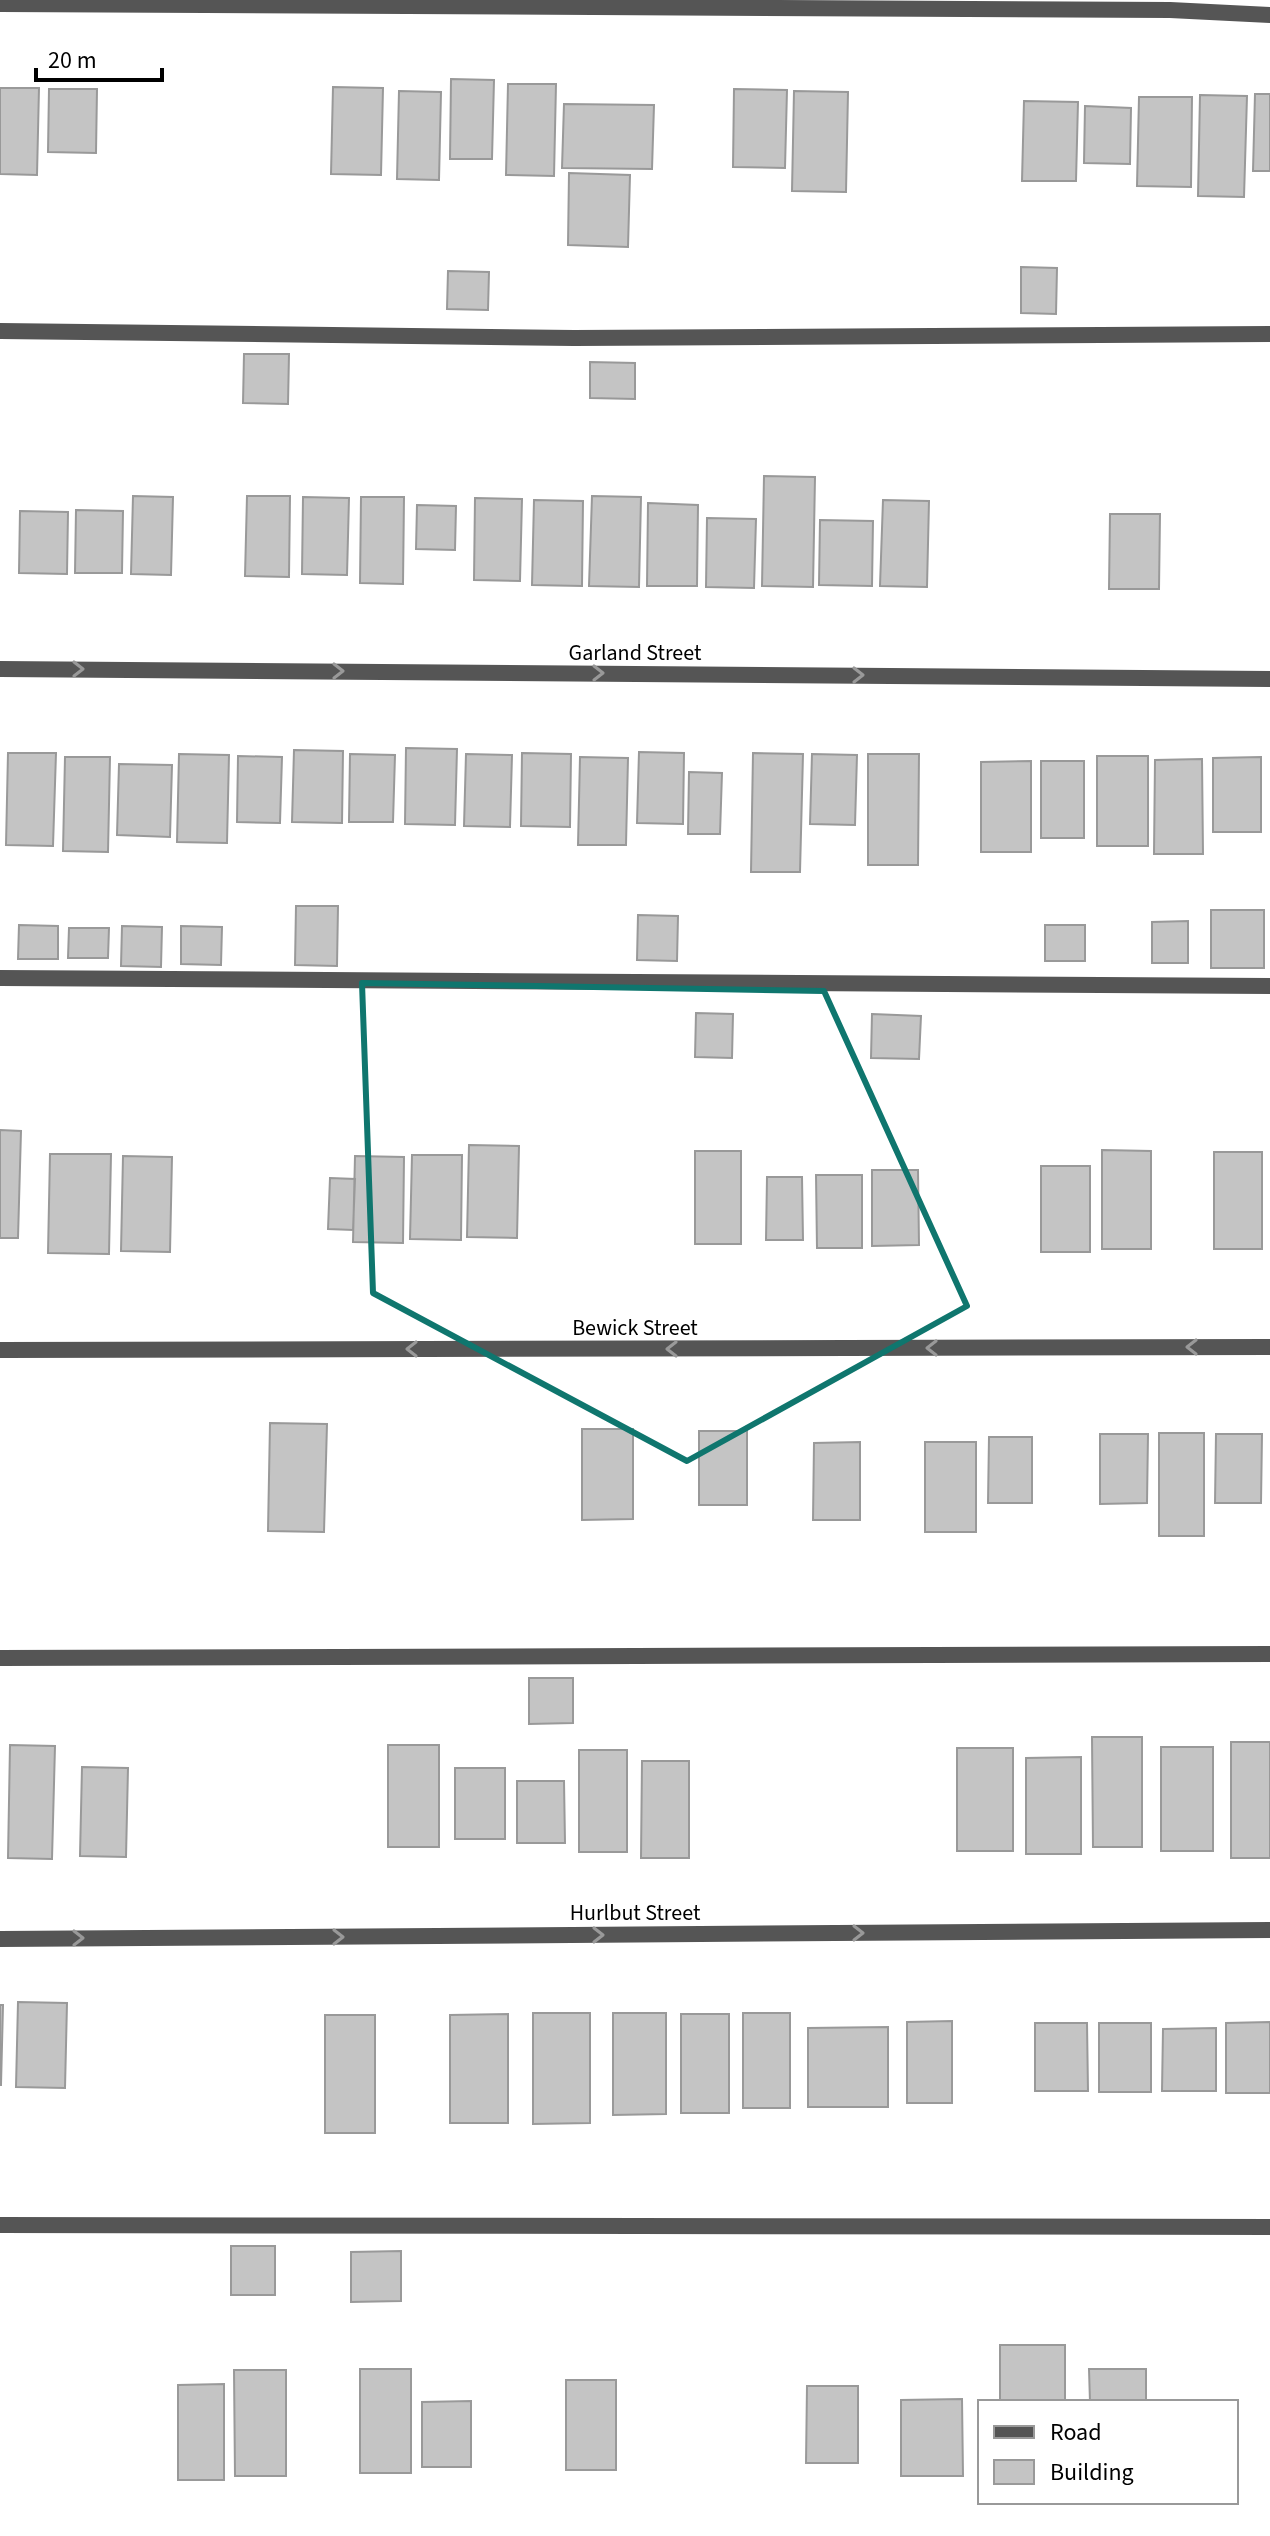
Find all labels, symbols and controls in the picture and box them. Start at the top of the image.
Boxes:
scale bar [36,32,162,82]
text: 20 m [48,43,97,78]
street label: Garland Street [569,637,702,669]
one-way arrow [72,660,85,678]
one-way arrow [332,662,345,680]
one-way arrow [592,665,605,682]
one-way arrow [852,667,865,684]
street label: Bewick Street [572,1312,698,1344]
one-way arrow [1185,1338,1198,1356]
one-way arrow [925,1339,938,1357]
one-way arrow [405,1340,418,1358]
one-way arrow [665,1340,678,1358]
street label: Hurlbut Street [570,1897,701,1929]
one-way arrow [852,1924,865,1942]
one-way arrow [592,1926,605,1944]
one-way arrow [332,1928,345,1945]
one-way arrow [72,1929,85,1947]
legend [978,2400,1238,2504]
text: Road [1050,2415,1102,2450]
text: Building [1050,2455,1134,2490]

